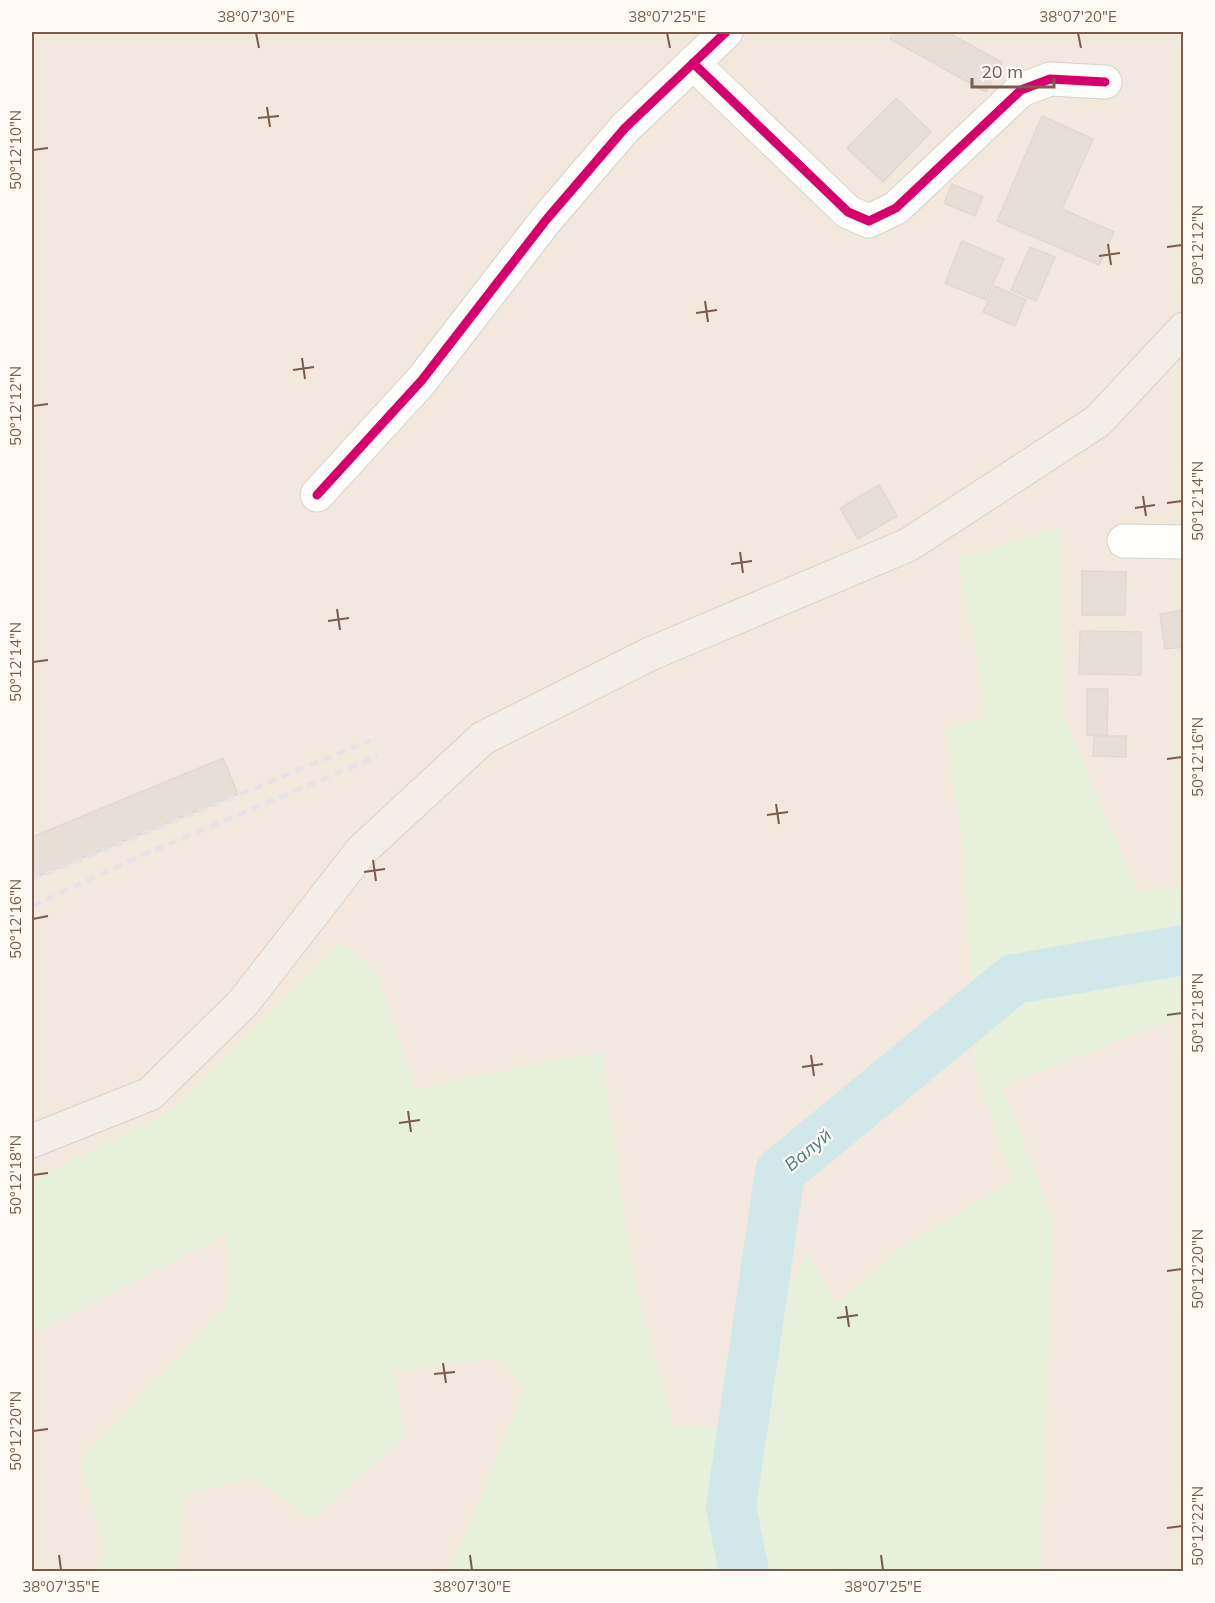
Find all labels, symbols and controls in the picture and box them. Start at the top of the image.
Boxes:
text: 38°07'30"E [217,7,295,26]
text: 38°07'25"E [628,7,706,26]
text: 38°07'20"E [1039,7,1117,26]
scale bar [972,51,1054,89]
text: 20 m [981,60,1023,83]
text: 50°12'10"N [6,110,25,190]
text: 50°12'12"N [1188,205,1207,285]
text: 50°12'12"N [6,366,25,446]
text: 50°12'14"N [1188,461,1207,541]
text: 50°12'14"N [6,622,25,702]
text: 50°12'16"N [1188,717,1207,797]
text: 50°12'16"N [6,879,25,959]
text: 50°12'18"N [1188,973,1207,1053]
water label: Валуй [780,1123,836,1176]
text: 50°12'18"N [6,1135,25,1215]
text: 50°12'20"N [1188,1229,1207,1309]
text: 50°12'20"N [6,1391,25,1471]
text: 50°12'22"N [1188,1486,1207,1566]
text: 38°07'35"E [22,1577,100,1596]
text: 38°07'30"E [433,1577,511,1596]
text: 38°07'25"E [844,1577,922,1596]

